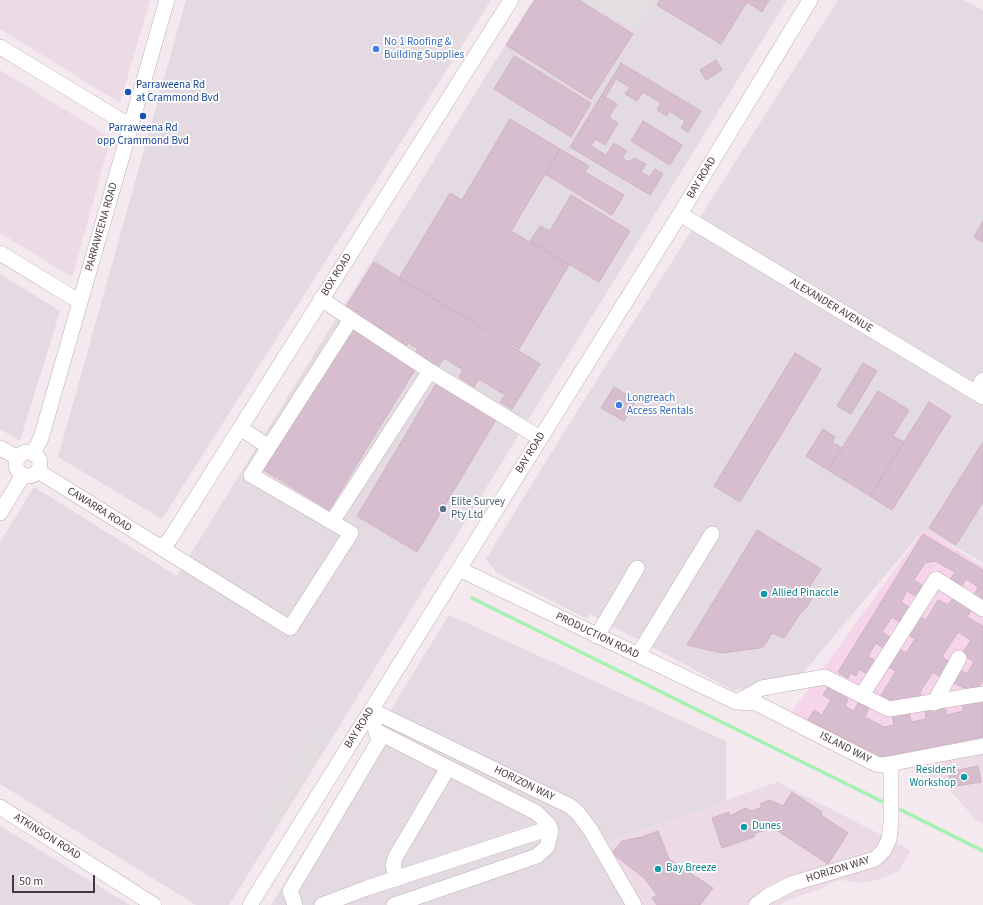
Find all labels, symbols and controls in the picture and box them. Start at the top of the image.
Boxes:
place label: No 1 Roofing & Building Supplies [384,36,464,62]
marker: No 1 Roofing & Building Supplies [371,44,381,54]
place label: Parraweena Rd at Crammond Bvd [136,79,219,105]
marker: Parraweena Rd at Crammond Bvd [123,87,133,97]
marker: Parraweena Rd opp Crammond Bvd [138,111,148,121]
place label: Parraweena Rd opp Crammond Bvd [97,122,189,148]
street label: BAY ROAD [685,155,719,201]
street label: PARRAWEENA ROAD [83,181,121,273]
street label: BOX ROAD [319,251,355,299]
street label: ALEXANDER AVENUE [787,276,875,336]
place label: Longreach Access Rentals [627,392,693,418]
marker: Longreach Access Rentals [614,400,624,410]
street label: BAY ROAD [513,430,549,476]
street label: CAWARRA ROAD [64,485,134,535]
place label: Elite Survey Pty Ltd [451,496,505,522]
marker: Elite Survey Pty Ltd [438,504,448,514]
place label: Allied Pinaccle [772,587,839,601]
marker: Allied Pinaccle [759,589,769,599]
street label: PRODUCTION ROAD [553,610,641,662]
street label: BAY ROAD [342,705,378,751]
street label: ISLAND WAY [817,729,873,767]
street label: HORIZON WAY [492,764,556,804]
place label: Resident Workshop [909,764,956,790]
marker: Resident Workshop [959,772,969,782]
street label: ATKINSON ROAD [11,811,83,863]
place label: Dunes [752,820,781,834]
marker: Dunes [739,822,749,832]
street label: HORIZON WAY [805,854,871,886]
place label: Bay Breeze [666,862,716,876]
marker: Bay Breeze [653,864,663,874]
scale bar [14,867,97,893]
text: 50 m [19,873,43,890]

